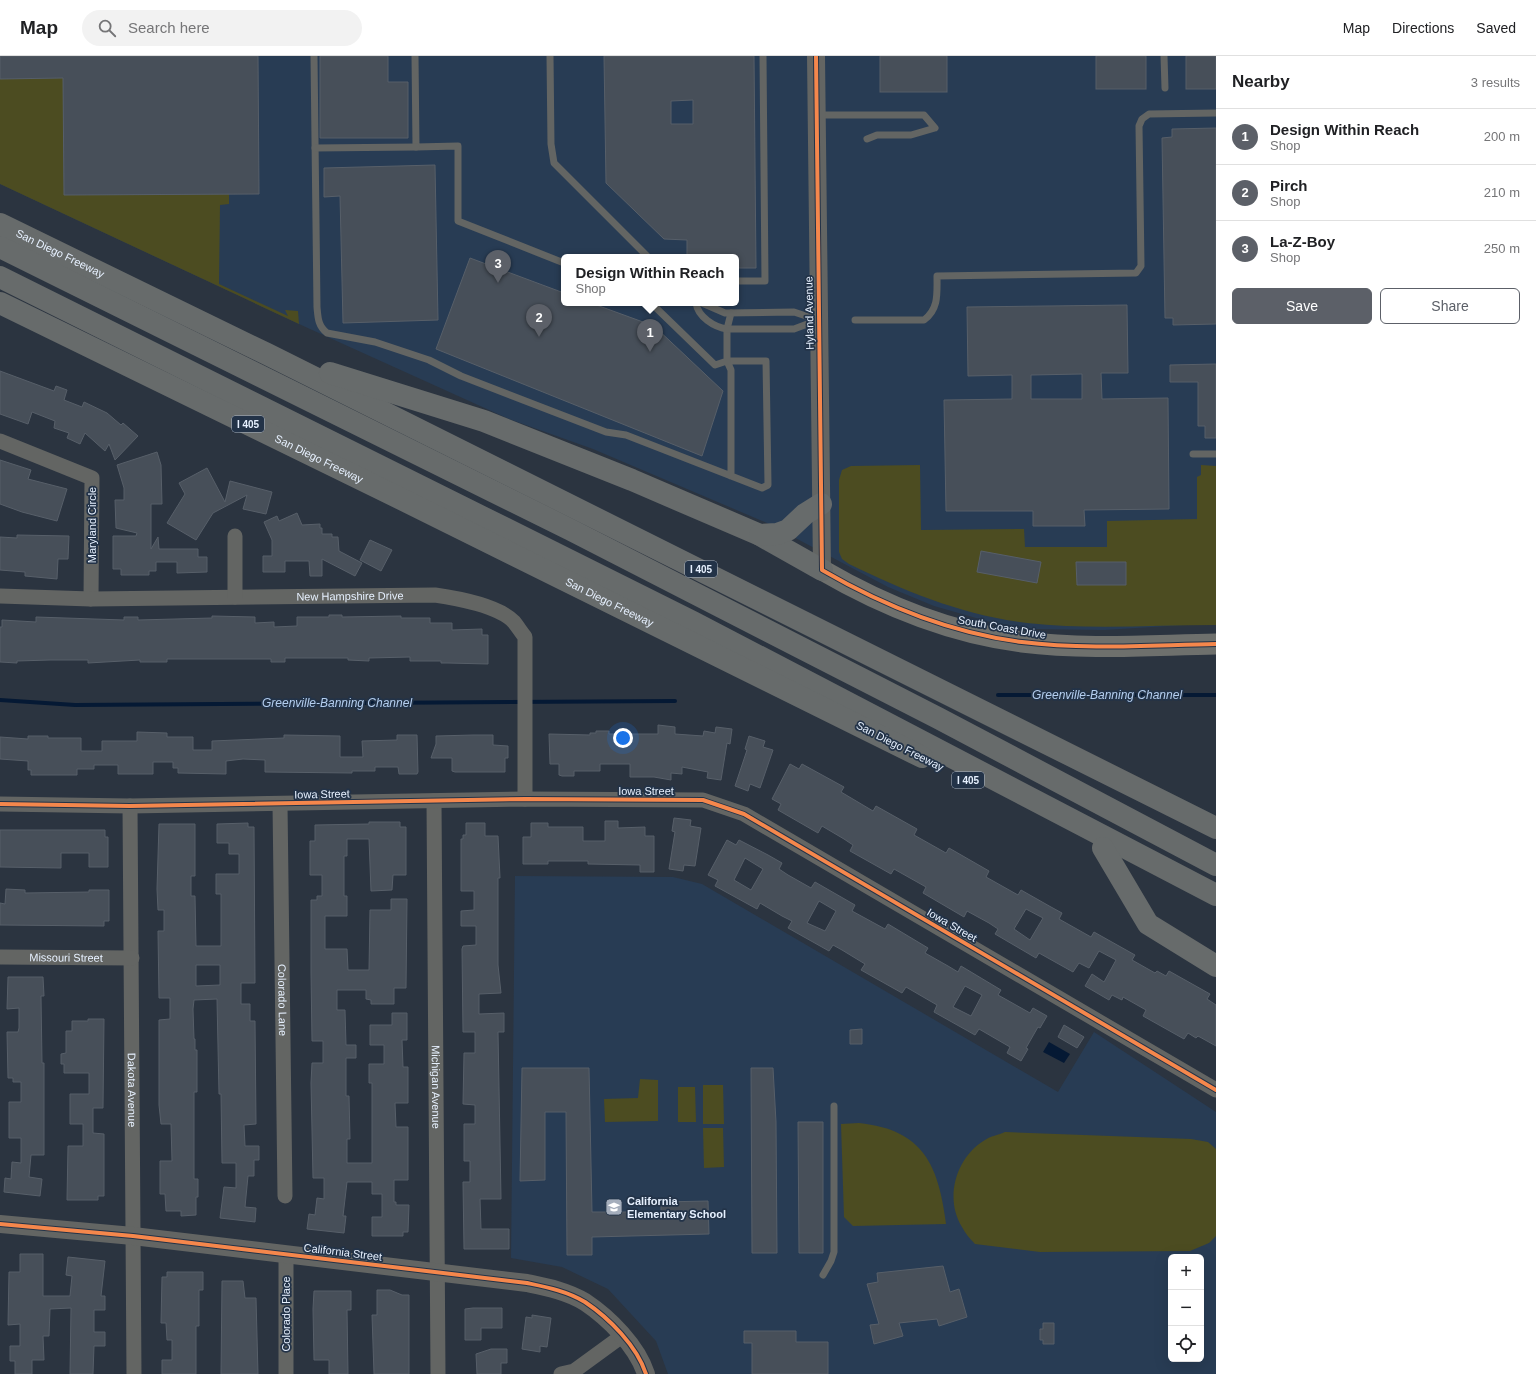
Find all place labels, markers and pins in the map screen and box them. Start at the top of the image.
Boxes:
pin: 3 [485,250,511,283]
pin: 2 [526,304,552,337]
pin: 1 [637,319,663,352]
place label: California Elementary School [627,1195,726,1220]
school or university icon: California Elementary School [604,1197,624,1217]

